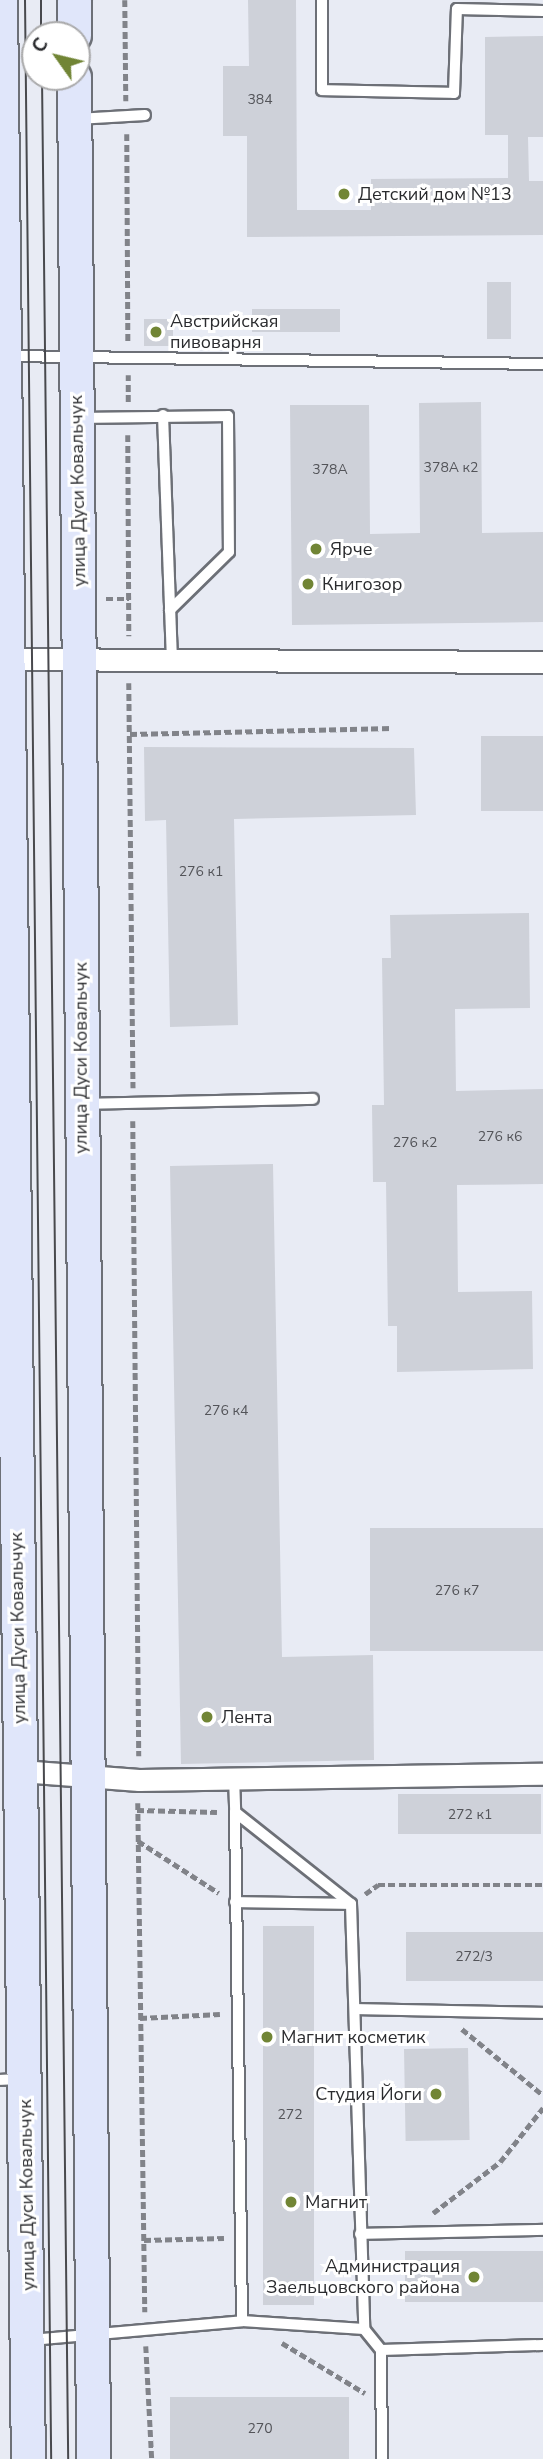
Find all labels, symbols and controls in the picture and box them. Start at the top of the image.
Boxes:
north arrow [21,21,91,91]
text: С [26,33,55,58]
house number: 384 [247,92,273,108]
place label: Детский дом №13 [358,183,512,205]
marker: Детский дом №13 [336,186,352,202]
place label: Австрийская пивоварня [170,311,279,354]
marker: Австрийская пивоварня [148,324,164,340]
street label: улица Дуси Ковальчук [66,395,90,587]
house number: 378А к2 [424,460,478,476]
house number: 378А [312,462,348,478]
place label: Ярче [330,538,372,560]
marker: Ярче [308,541,324,557]
place label: Книгозор [322,573,402,595]
marker: Книгозор [300,576,316,592]
house number: 276 к1 [179,864,223,880]
street label: улица Дуси Ковальчук [70,962,92,1154]
house number: 276 к6 [478,1129,522,1145]
house number: 276 к2 [393,1135,437,1151]
house number: 276 к4 [204,1403,248,1419]
street label: улица Дуси Ковальчук [6,1532,30,1724]
house number: 276 к7 [435,1583,479,1599]
place label: Лента [221,1706,272,1728]
marker: Лента [199,1709,215,1725]
house number: 272 к1 [448,1807,492,1823]
house number: 272/3 [455,1949,493,1965]
place label: Магнит косметик [281,2026,425,2048]
marker: Магнит косметик [259,2029,275,2045]
place label: Студия Йоги [315,2083,422,2105]
marker: Студия Йоги [428,2086,444,2102]
street label: улица Дуси Ковальчук [15,2099,39,2291]
house number: 272 [277,2107,303,2123]
place label: Магнит [305,2191,367,2213]
marker: Магнит [283,2194,299,2210]
place label: Администрация Заельцовского района [266,2256,460,2298]
marker: Администрация Заельцовского района [466,2269,482,2285]
house number: 270 [247,2421,273,2437]

